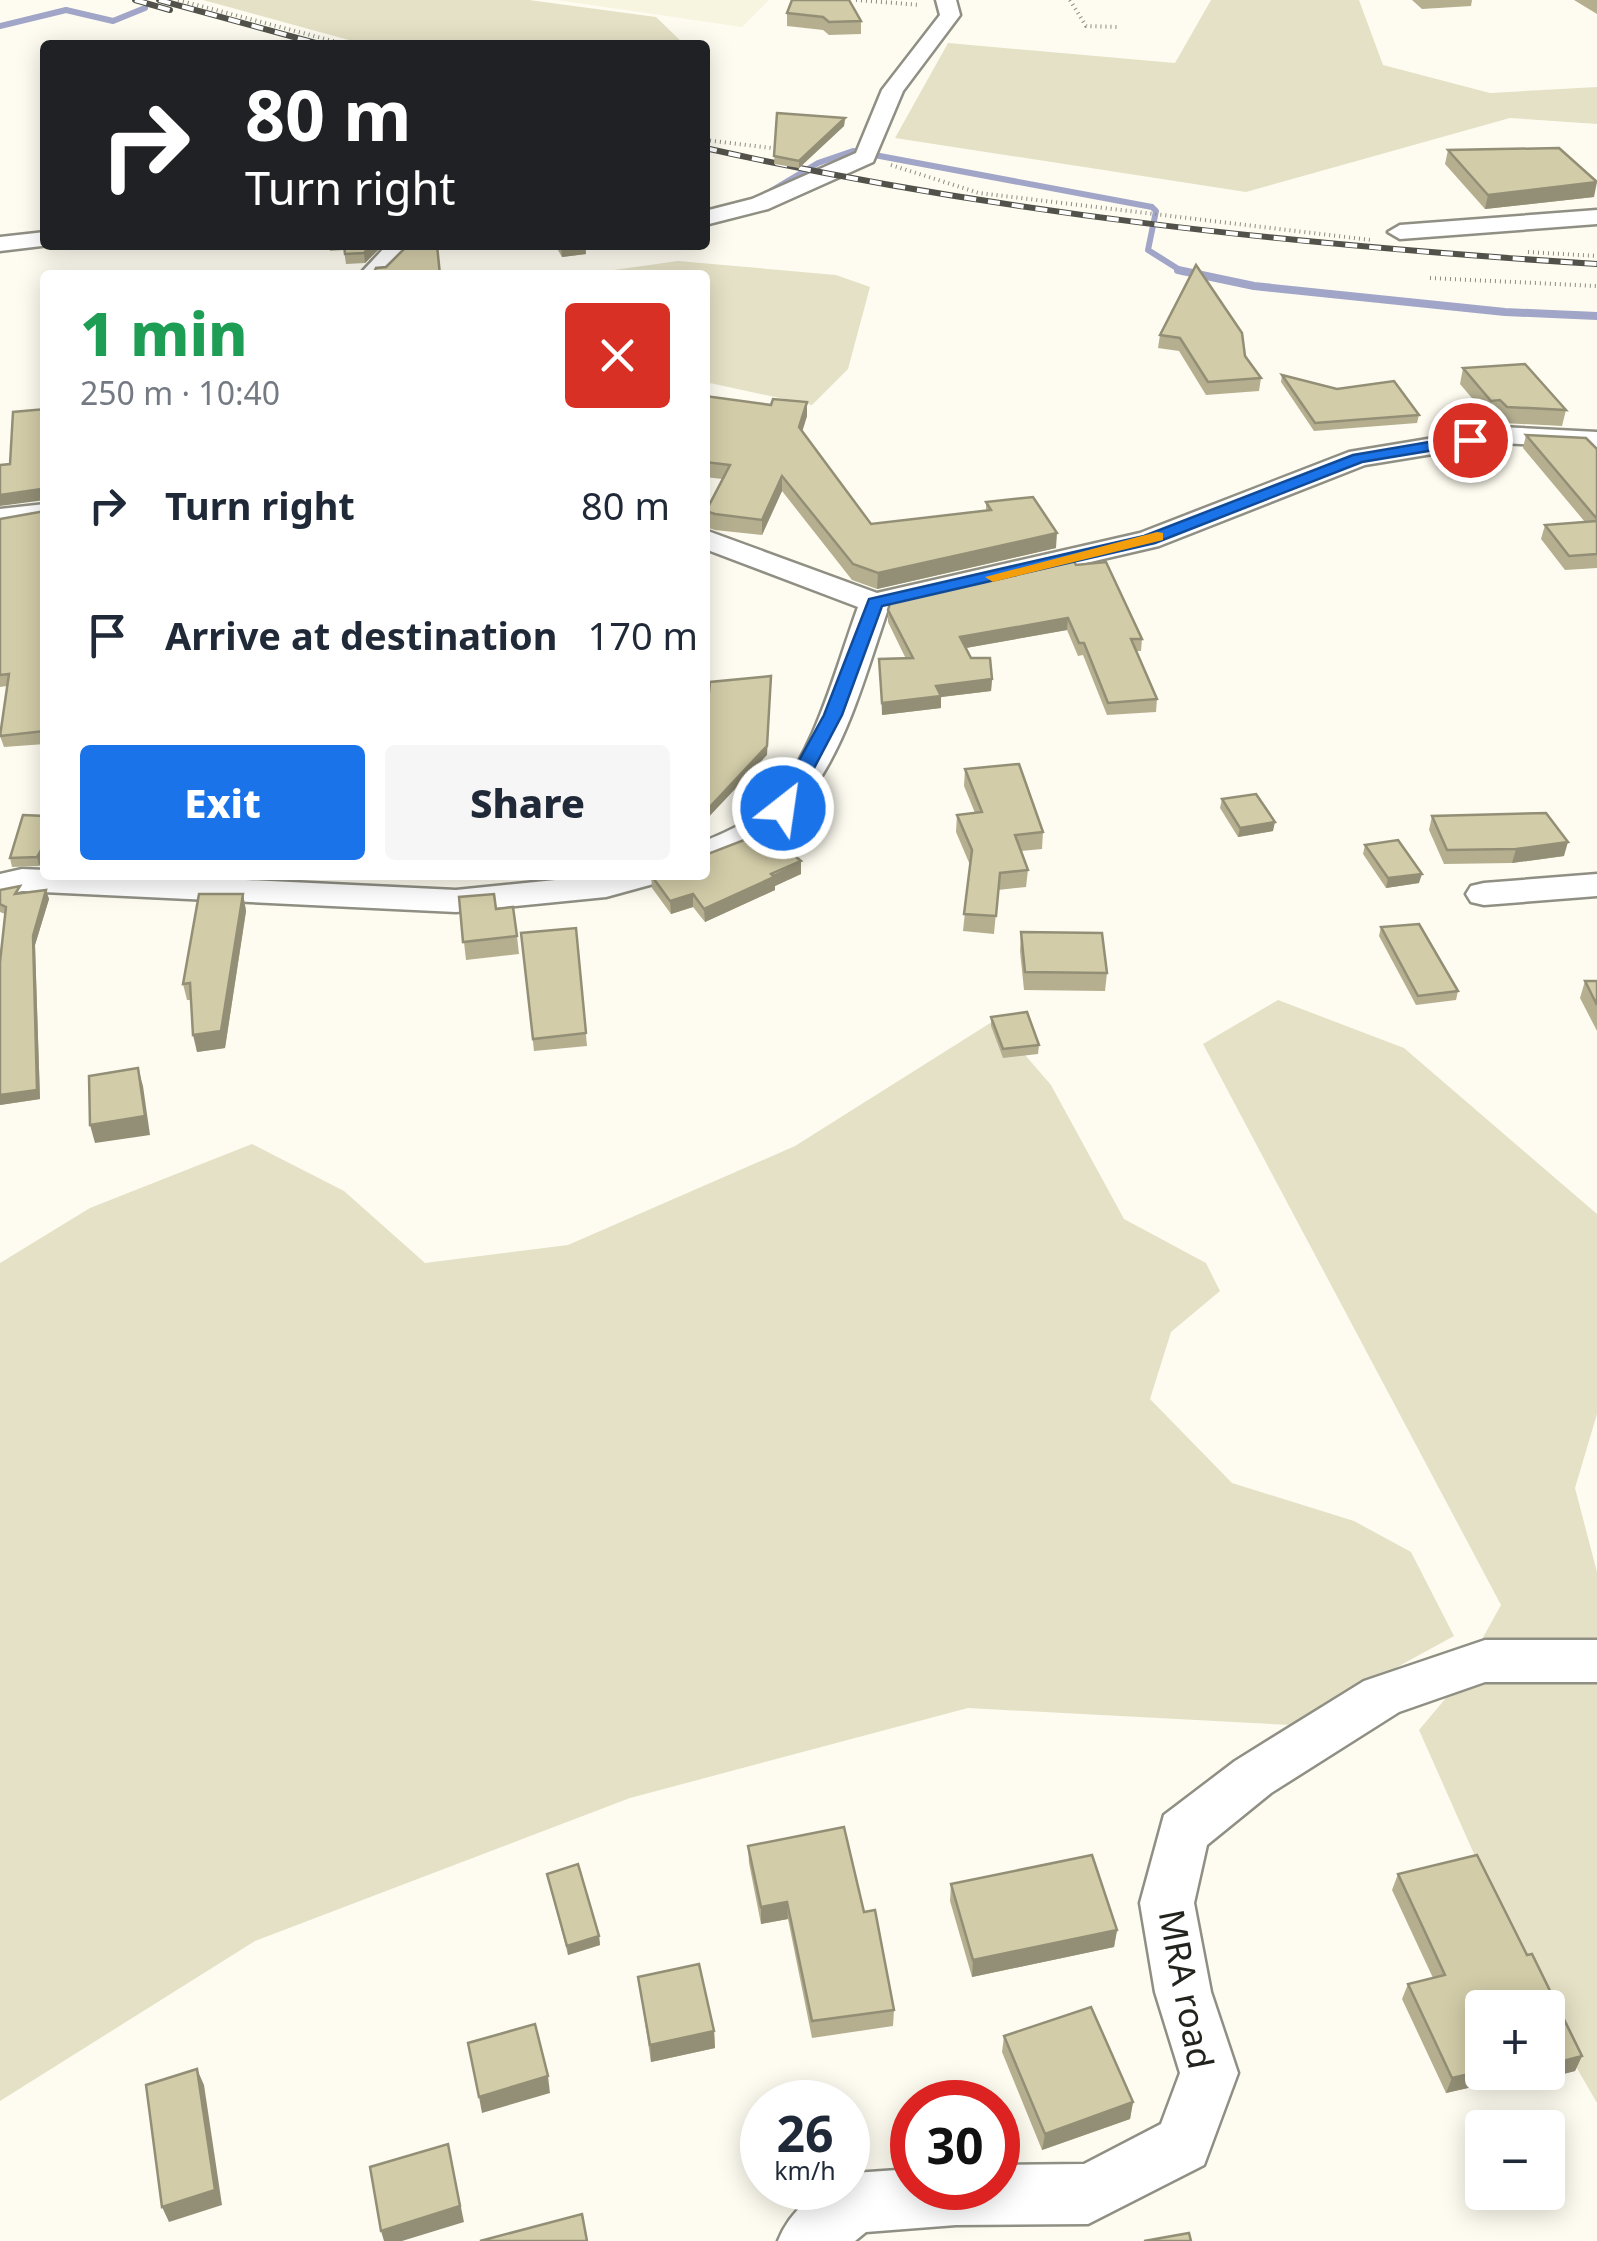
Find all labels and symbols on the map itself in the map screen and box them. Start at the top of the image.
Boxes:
pin [1428,398,1513,483]
position arrow [731,756,835,860]
street label: MRA road [1149,1905,1225,2073]
speed limit sign: 30 [890,2080,1020,2210]

